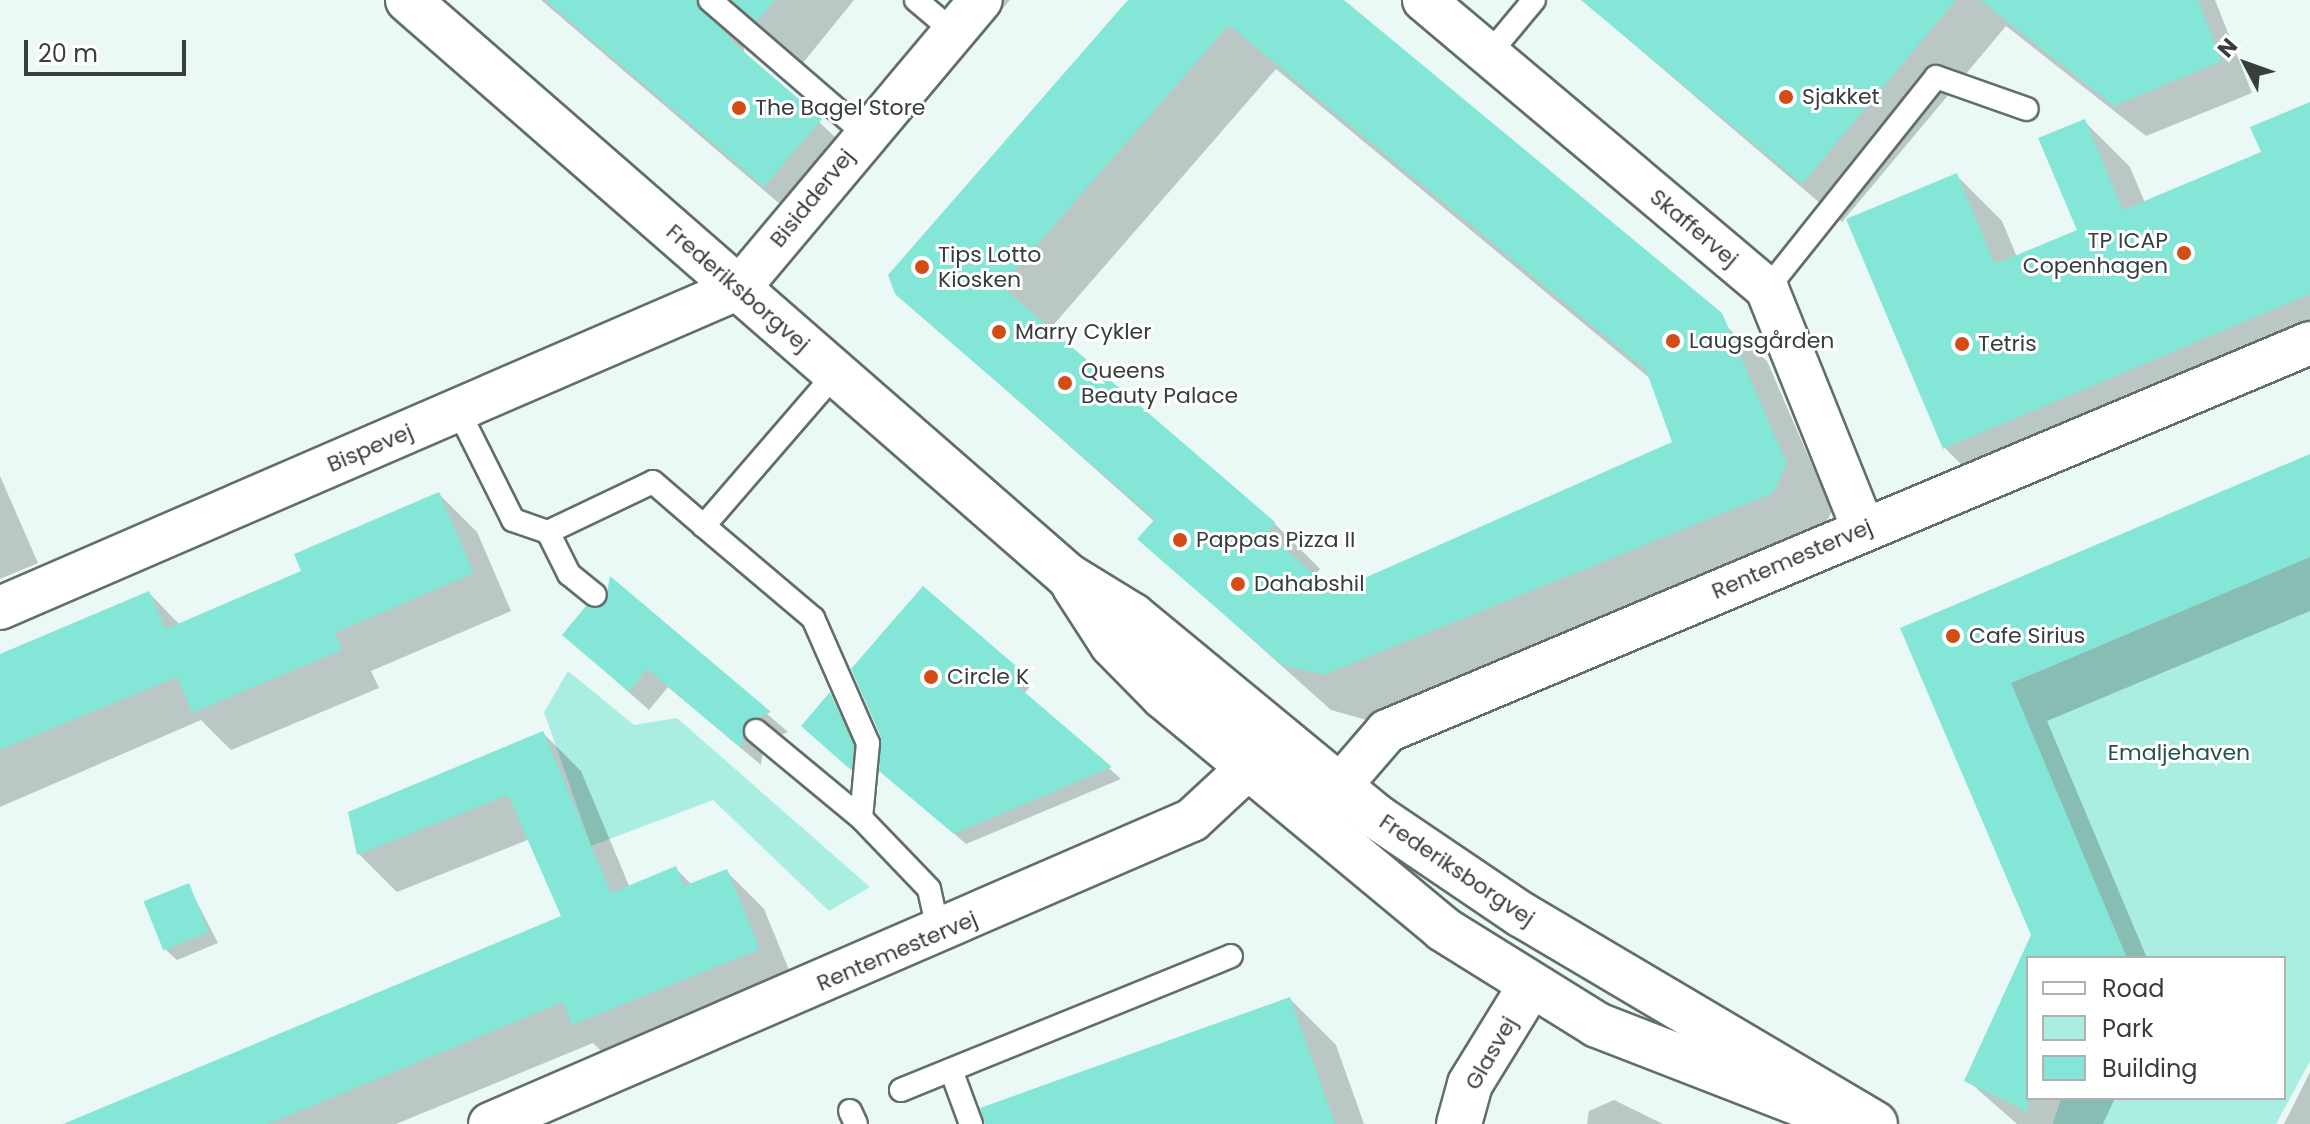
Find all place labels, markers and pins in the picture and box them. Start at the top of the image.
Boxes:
place label: Sjakket [1802,84,1880,110]
marker: Sjakket [1777,88,1795,106]
place label: The Bagel Store [755,95,925,121]
marker: The Bagel Store [730,99,748,117]
place label: TP ICAP Copenhagen [2023,227,2168,278]
place label: Tips Lotto Kiosken [938,241,1041,292]
marker: TP ICAP Copenhagen [2175,244,2193,262]
marker: Tips Lotto Kiosken [913,258,931,276]
place label: Marry Cykler [1015,319,1151,345]
marker: Marry Cykler [990,323,1008,341]
place label: Laugsgården [1689,328,1834,354]
place label: Tetris [1978,331,2037,357]
marker: Laugsgården [1664,332,1682,350]
marker: Tetris [1953,335,1971,353]
place label: Queens Beauty Palace [1081,357,1238,408]
marker: Queens Beauty Palace [1056,374,1074,392]
place label: Pappas Pizza II [1196,527,1355,553]
marker: Pappas Pizza II [1171,531,1189,549]
place label: Dahabshil [1254,571,1365,597]
marker: Dahabshil [1229,575,1247,593]
place label: Cafe Sirius [1969,623,2085,649]
marker: Cafe Sirius [1944,627,1962,645]
place label: Circle K [947,664,1029,690]
marker: Circle K [922,668,940,686]

